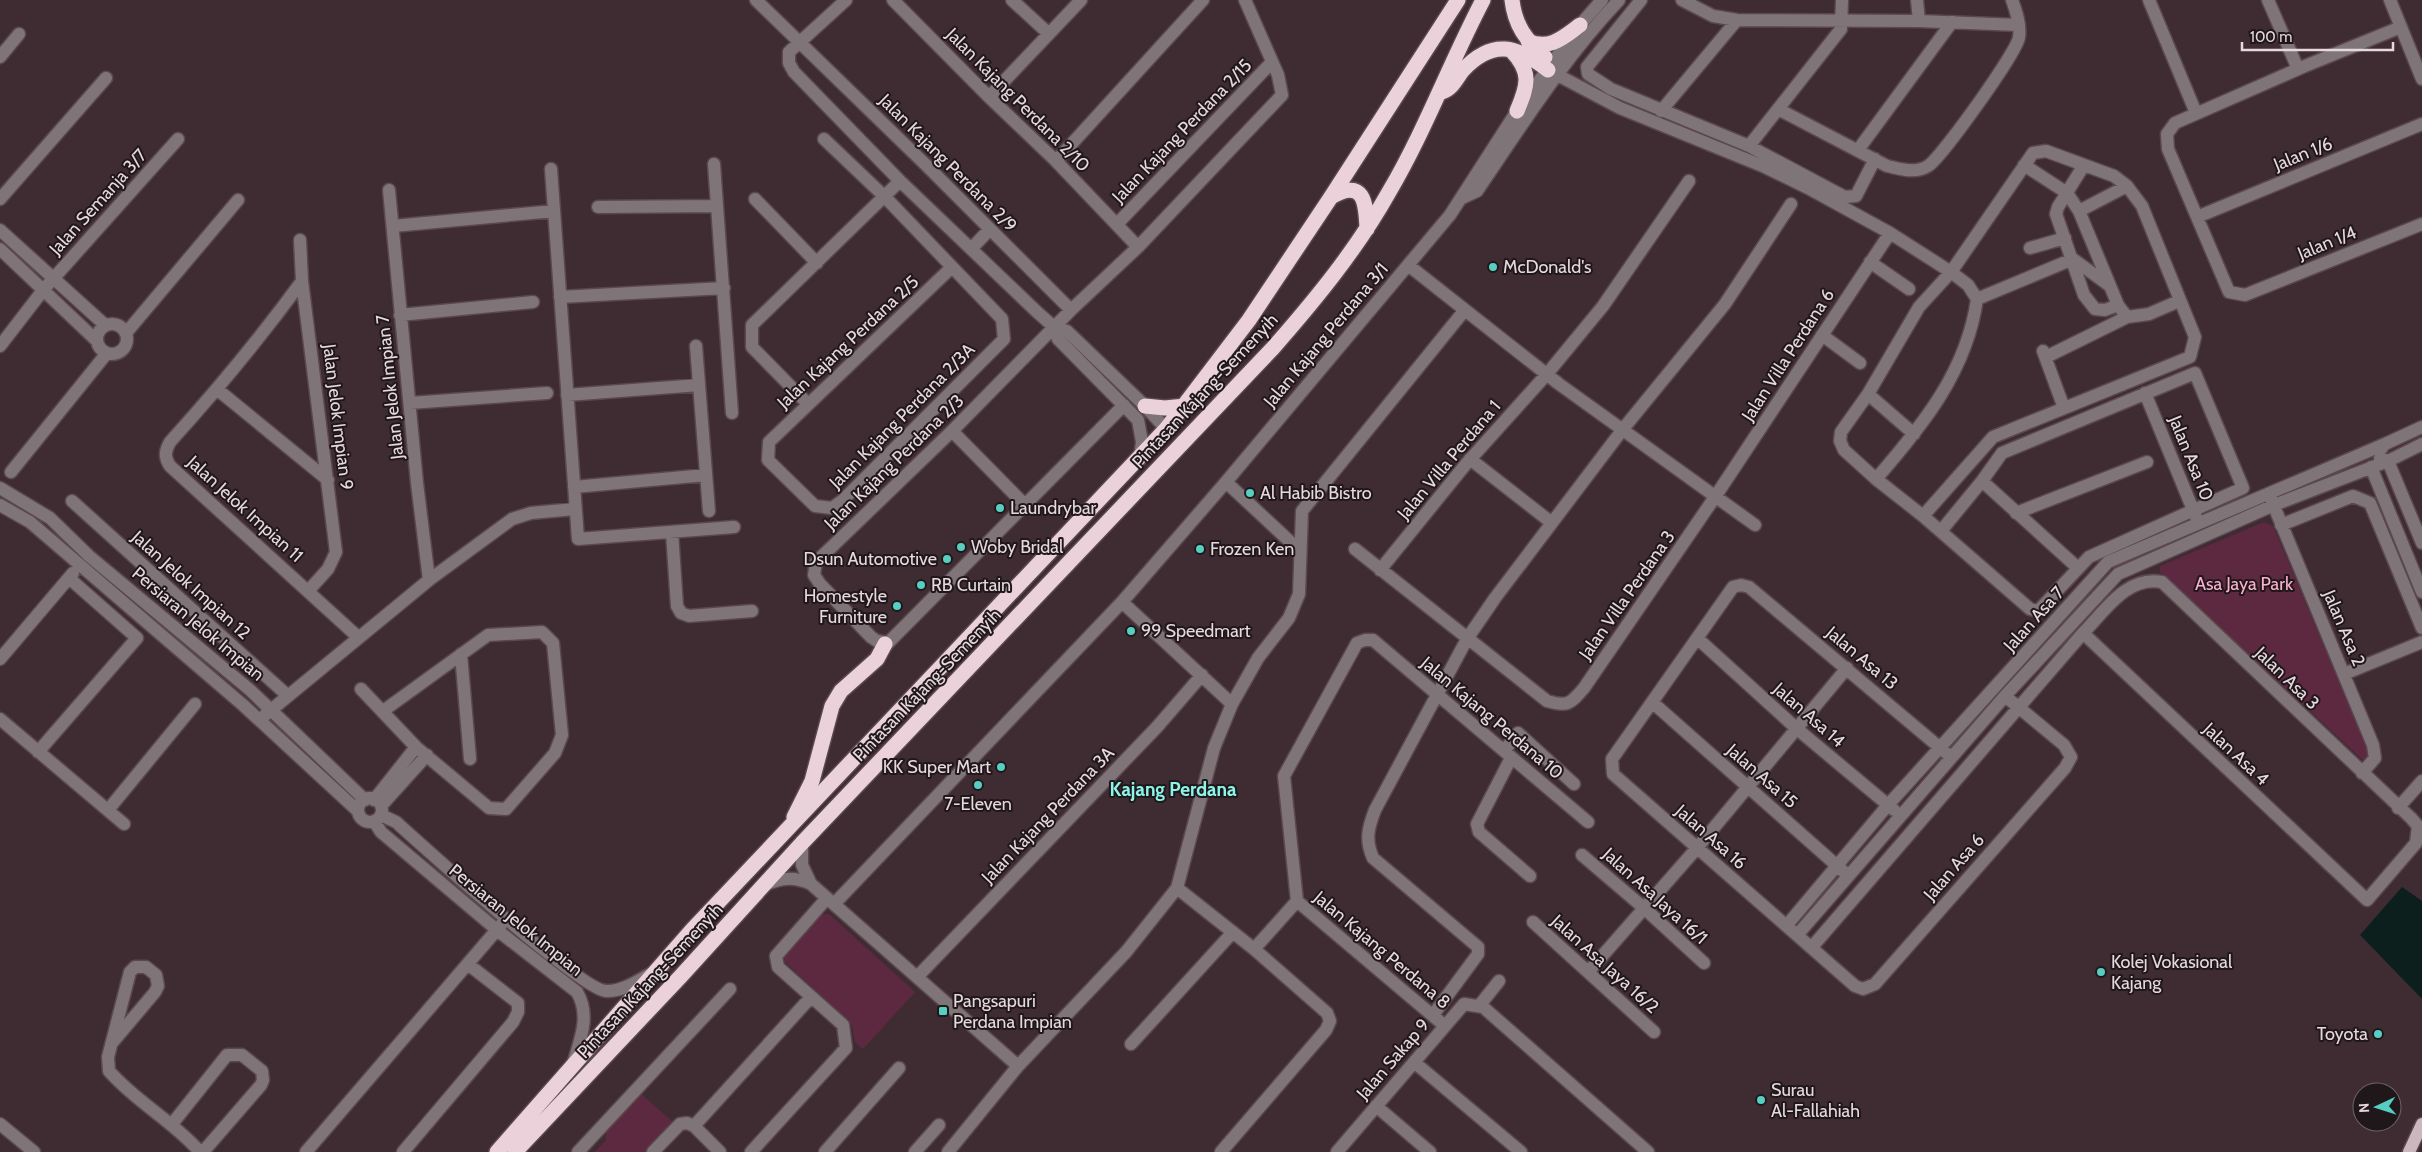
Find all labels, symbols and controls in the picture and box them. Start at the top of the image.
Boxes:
scale bar [2242,20,2393,52]
street label: Jalan Kajang Perdana 2/10 [941,23,1094,176]
text: 100 m [2250,28,2292,46]
street label: Jalan Kajang Perdana 2/15 [1107,55,1256,208]
street label: Jalan Kajang Perdana 2/9 [874,89,1022,237]
street label: Jalan 1/6 [2269,132,2336,176]
street label: Jalan Semanja 3/7 [44,144,151,260]
street label: Jalan 1/4 [2293,221,2360,265]
place label: McDonald's [1503,256,1591,278]
street label: Jalan Kajang Perdana 3/1 [1258,258,1393,413]
marker: McDonald's [1487,261,1499,273]
street label: Jalan Kajang Perdana 2/5 [772,271,923,414]
street label: Jalan Villa Perdana 6 [1737,285,1839,426]
street label: Pintasan Kajang-Semenyih [1127,309,1283,473]
street label: Jalan Jelok Impian 7 [371,313,409,462]
street label: Jalan Kajang Perdana 2/3A [825,339,979,493]
street label: Jalan Jelok Impian 9 [318,342,358,491]
street label: Jalan Kajang Perdana 2/3 [820,390,968,534]
street label: Jalan Villa Perdana 1 [1392,396,1505,525]
street label: Jalan Asa 10 [2164,411,2218,504]
street label: Jalan Jelok Impian 11 [182,451,307,567]
place label: Al Habib Bistro [1260,482,1372,504]
marker: Al Habib Bistro [1244,487,1256,499]
place label: Laundrybar [1010,497,1097,519]
marker: Laundrybar [994,502,1006,514]
street label: Jalan Jelok Impian 12 [126,525,255,644]
street label: Jalan Villa Perdana 3 [1574,526,1680,665]
place label: Woby Bridal [971,536,1064,558]
place label: Frozen Ken [1210,538,1294,560]
marker: Woby Bridal [955,541,967,553]
marker: Frozen Ken [1194,543,1206,555]
place label: Dsun Automotive [803,548,937,570]
marker: Dsun Automotive [941,553,953,565]
street label: Persiaran Jelok Impian [127,562,269,686]
park label: Asa Jaya Park [2195,573,2294,595]
place label: RB Curtain [931,574,1011,596]
marker: RB Curtain [915,579,927,591]
street label: Jalan Asa 7 [1998,582,2069,657]
place label: Homestyle Furniture [804,585,887,628]
street label: Jalan Asa 2 [2318,586,2370,669]
marker: Homestyle Furniture [891,600,903,612]
street label: Pintasan Kajang-Semenyih [848,604,1006,766]
place label: 99 Speedmart [1141,620,1251,642]
street label: Jalan Asa 13 [1821,621,1902,694]
marker: 99 Speedmart [1125,625,1137,637]
street label: Jalan Asa 3 [2249,641,2324,714]
street label: Jalan Kajang Perdana 10 [1416,651,1568,784]
street label: Jalan Asa 14 [1768,677,1849,752]
street label: Jalan Asa 4 [2198,717,2273,790]
street label: Jalan Asa 15 [1721,739,1802,813]
street label: Jalan Kajang Perdana 3A [976,742,1119,889]
place label: KK Super Mart [883,756,991,778]
marker: KK Super Mart [995,761,1007,773]
district label: Kajang Perdana [1110,778,1237,801]
marker: 7-Eleven [972,779,984,791]
place label: 7-Eleven [944,793,1012,815]
street label: Jalan Asa 16 [1670,799,1751,874]
street label: Jalan Asa 6 [1918,829,1989,906]
street label: Jalan Asa Jaya 16/1 [1597,843,1712,949]
street label: Persiaran Jelok Impian [445,859,587,981]
street label: Jalan Kajang Perdana 8 [1308,886,1455,1014]
street label: Pintasan Kajang-Semenyih [572,899,728,1063]
street label: Jalan Asa Jaya 16/2 [1546,909,1663,1018]
place label: Kolej Vokasional Kajang [2111,951,2233,994]
marker: Kolej Vokasional Kajang [2095,966,2107,978]
place label: Pangsapuri Perdana Impian [953,990,1072,1033]
marker: Pangsapuri Perdana Impian [937,1005,949,1017]
street label: Jalan Sakap 9 [1351,1014,1434,1105]
place label: Toyota [2317,1023,2368,1045]
marker: Toyota [2372,1028,2384,1040]
place label: Surau Al-Fallahiah [1771,1079,1860,1122]
north arrow [2352,1082,2402,1132]
marker: Surau Al-Fallahiah [1755,1094,1767,1106]
text: N [2355,1102,2373,1113]

